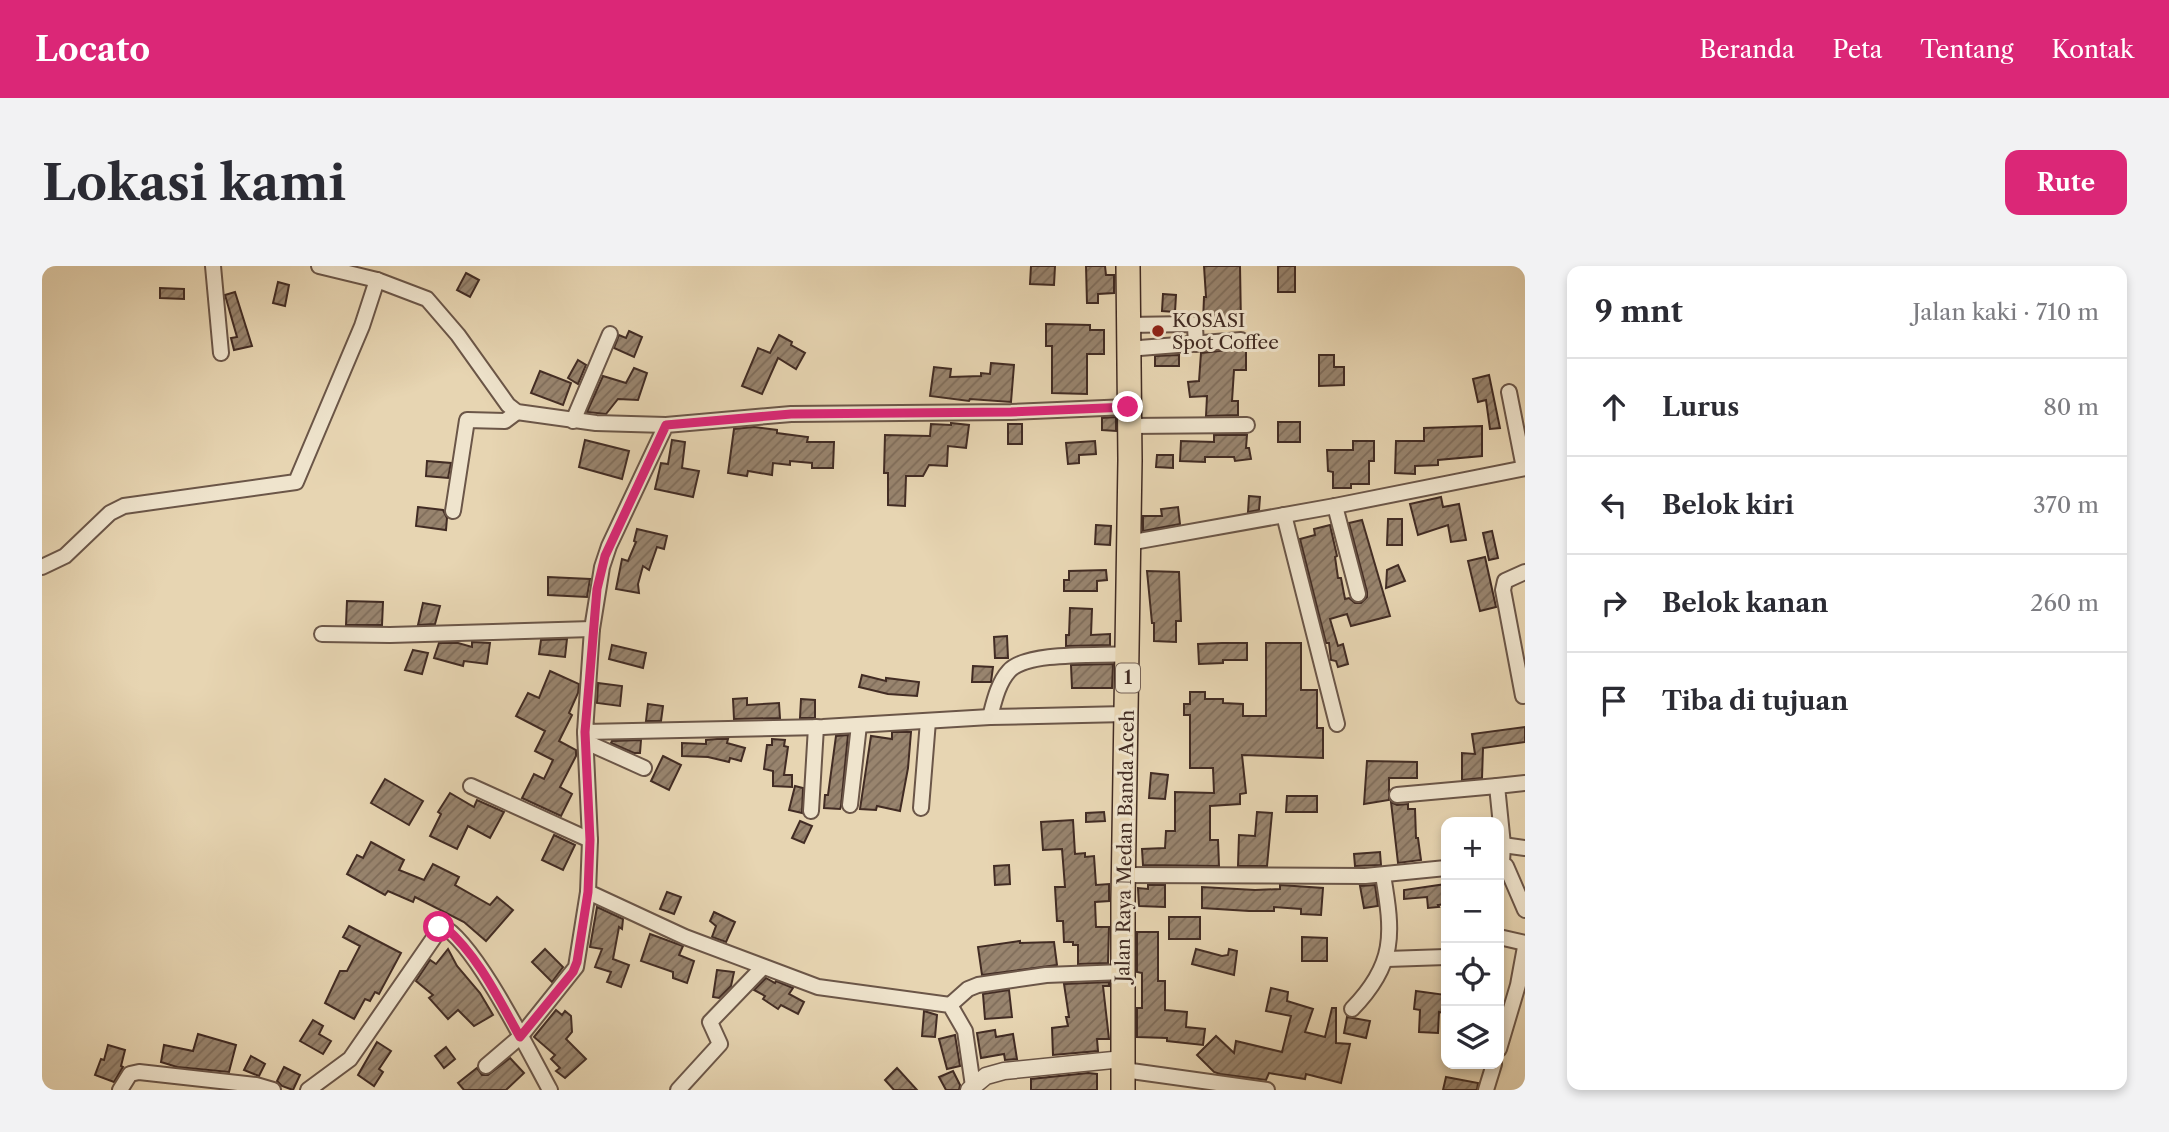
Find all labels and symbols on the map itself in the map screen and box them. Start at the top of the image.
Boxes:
place label: KOSASI Spot Coffee [1172,309,1279,354]
marker: KOSASI Spot Coffee [1150,323,1166,339]
route end [1112,391,1143,422]
road number: 1 [1116,664,1140,692]
street label: Jalan Raya Medan Banda Aceh [1111,709,1139,985]
route start [423,911,454,942]

